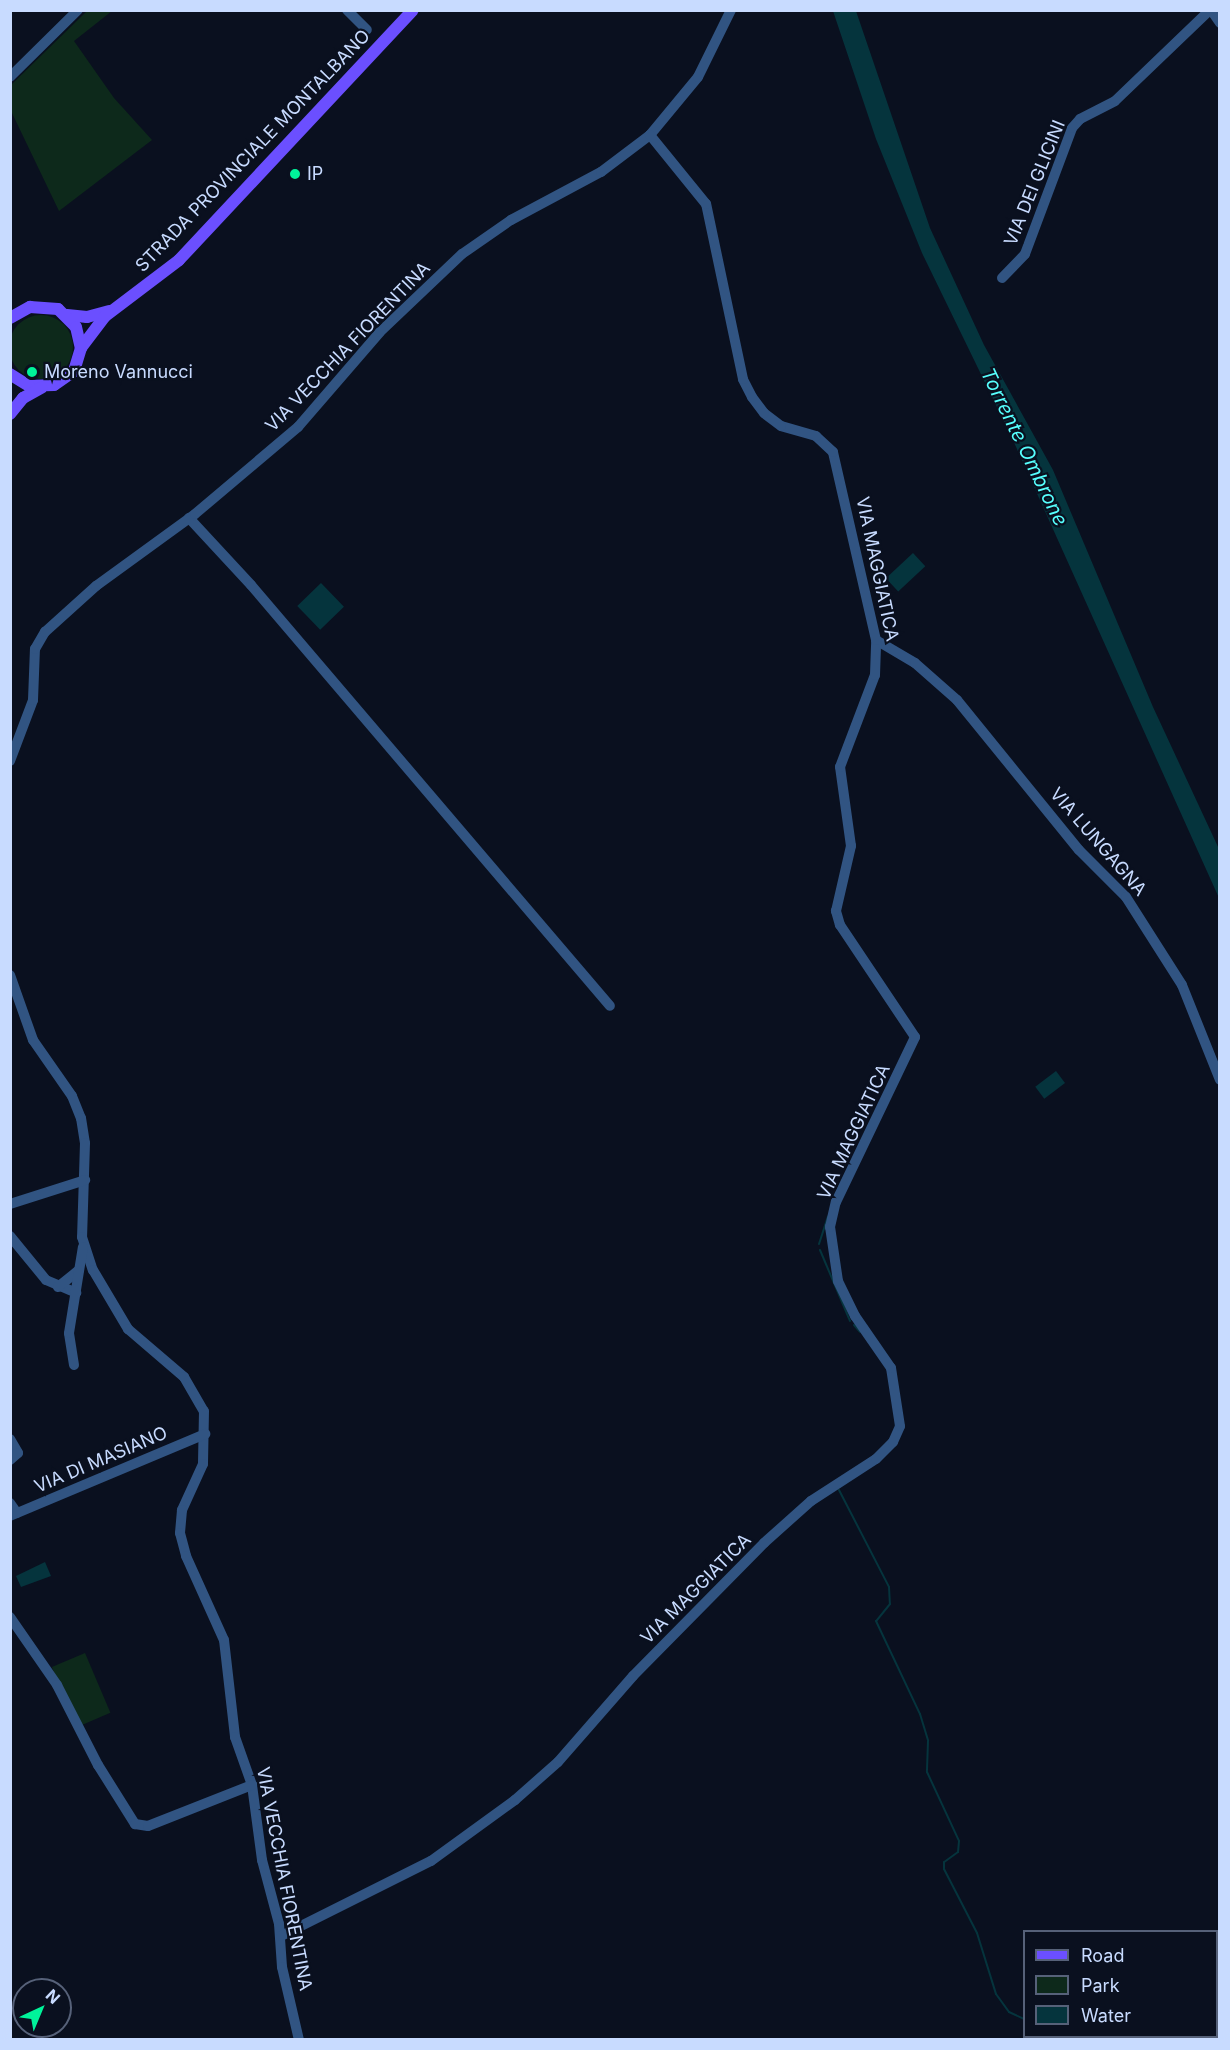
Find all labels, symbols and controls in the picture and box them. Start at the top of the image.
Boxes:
street label: STRADA PROVINCIALE MONTALBANO [131,25,375,277]
street label: VIA DEI GLICINI [1000,117,1070,249]
place label: IP [307,163,323,185]
marker: IP [288,167,302,181]
street label: VIA VECCHIA FIORENTINA [261,258,435,436]
place label: Moreno Vannucci [44,361,193,383]
water label: Torrente Ombrone [975,364,1073,530]
marker: Moreno Vannucci [25,365,39,379]
street label: VIA MAGGIATICA [851,495,903,643]
street label: VIA LUNGAGNA [1045,784,1151,900]
street label: VIA MAGGIATICA [813,1061,895,1203]
street label: VIA DI MASIANO [31,1422,171,1498]
street label: VIA MAGGIATICA [636,1529,756,1649]
street label: VIA VECCHIA FIORENTINA [252,1765,316,1993]
legend [1023,1930,1218,2038]
text: Road [1081,1945,1124,1966]
text: Park [1081,1975,1120,1996]
north arrow [12,1978,72,2038]
text: N [42,1985,64,2008]
text: Water [1081,2005,1131,2026]

